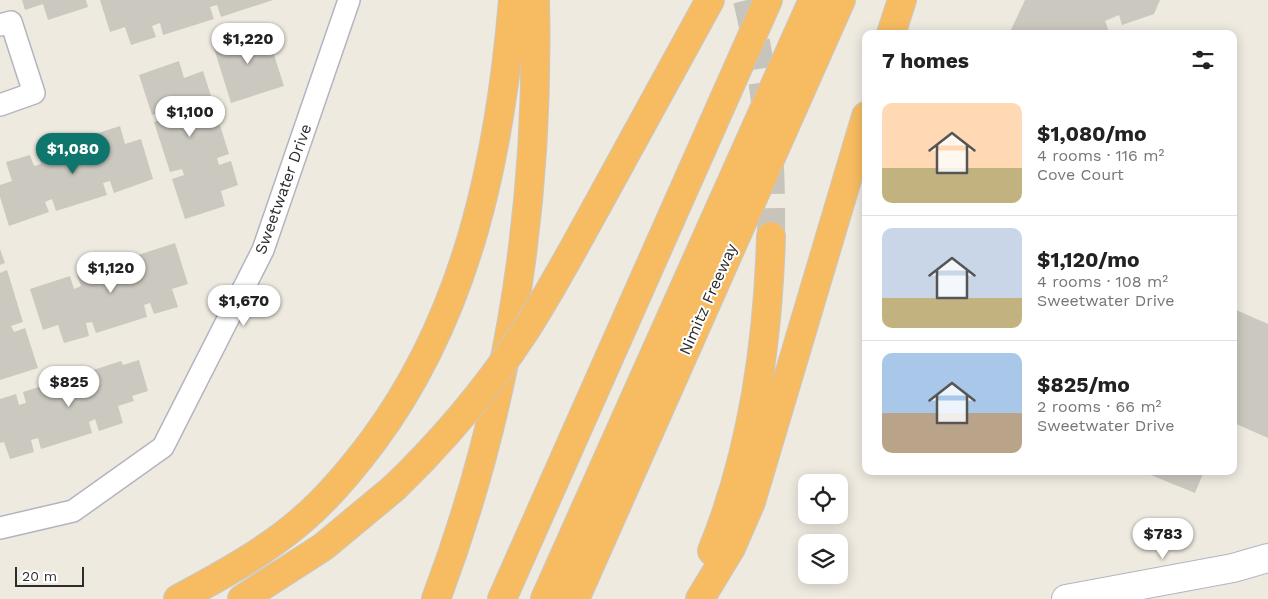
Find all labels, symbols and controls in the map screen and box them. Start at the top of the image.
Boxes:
pin: $1,220 [207,22,289,65]
text: $1,220 [222,29,274,48]
icon: filters [1189,46,1217,74]
text: 7 homes [882,48,969,73]
pin: $1,100 [149,96,231,138]
text: $1,100 [166,102,214,121]
street label: Sweetwater Drive [251,121,315,257]
text: $1,080/mo [1037,121,1147,146]
icon: home [922,123,982,183]
pin: $1,080 [32,132,114,175]
text: $1,080 [47,139,99,158]
text: 4 rooms · 116 m² [1037,146,1164,165]
text: Cove Court [1037,165,1124,184]
street label: Nimitz Freeway [675,240,741,358]
text: $1,120/mo [1037,247,1140,272]
icon: home [922,248,982,308]
pin: $1,120 [70,252,152,294]
text: $1,120 [88,258,134,277]
text: 4 rooms · 108 m² [1037,272,1168,291]
pin: $1,670 [203,284,285,327]
text: $1,670 [219,291,269,310]
text: Sweetwater Drive [1037,291,1175,310]
pin: $825 [39,366,99,408]
text: $825 [49,372,89,391]
text: $825/mo [1037,372,1130,397]
icon: home [922,373,982,433]
text: 2 rooms · 66 m² [1037,397,1161,416]
text: Sweetwater Drive [1037,416,1175,435]
map controls [798,474,848,584]
button: locate [798,474,848,524]
pin: $783 [1133,518,1193,560]
text: $783 [1143,524,1183,543]
button: layers [798,534,848,584]
scale bar [15,564,84,587]
text: 20 m [22,568,57,584]

